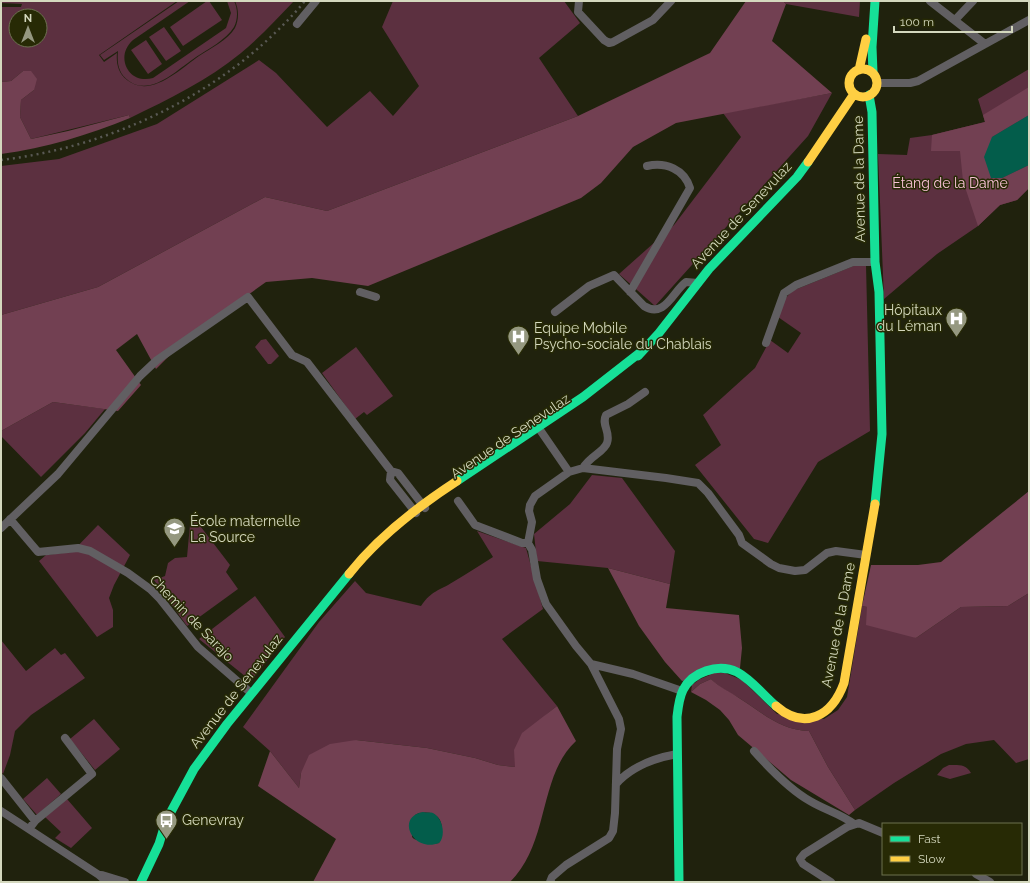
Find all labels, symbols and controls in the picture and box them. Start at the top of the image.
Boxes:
north arrow [8,8,48,48]
scale bar [894,8,1012,34]
text: N [24,12,32,25]
text: 100 m [900,15,934,29]
street label: Avenue de la Dame [850,115,868,243]
street label: Avenue de Senevulaz [687,158,795,272]
park label: Étang de la Dame [892,174,1008,191]
place label: Hôpitaux du Léman [877,302,942,334]
hospital icon: Hôpitaux du Léman [944,305,970,338]
place label: Equipe Mobile Psycho-sociale du Chablais [534,320,712,352]
hospital icon: Equipe Mobile Psycho-sociale du Chablais [505,323,531,356]
street label: Avenue de Senevulaz [447,390,573,482]
place label: École maternelle La Source [190,512,300,545]
school or university icon: École maternelle La Source [161,516,187,549]
street label: Avenue de la Dame [818,561,858,689]
street label: Chemin de Sarajo [147,571,237,665]
street label: Avenue de Senevulaz [187,631,286,751]
bus stop icon: Genevray [154,807,180,840]
place label: Genevray [182,812,244,828]
legend [882,823,1022,875]
text: Fast [918,832,941,846]
text: Slow [918,852,945,866]

